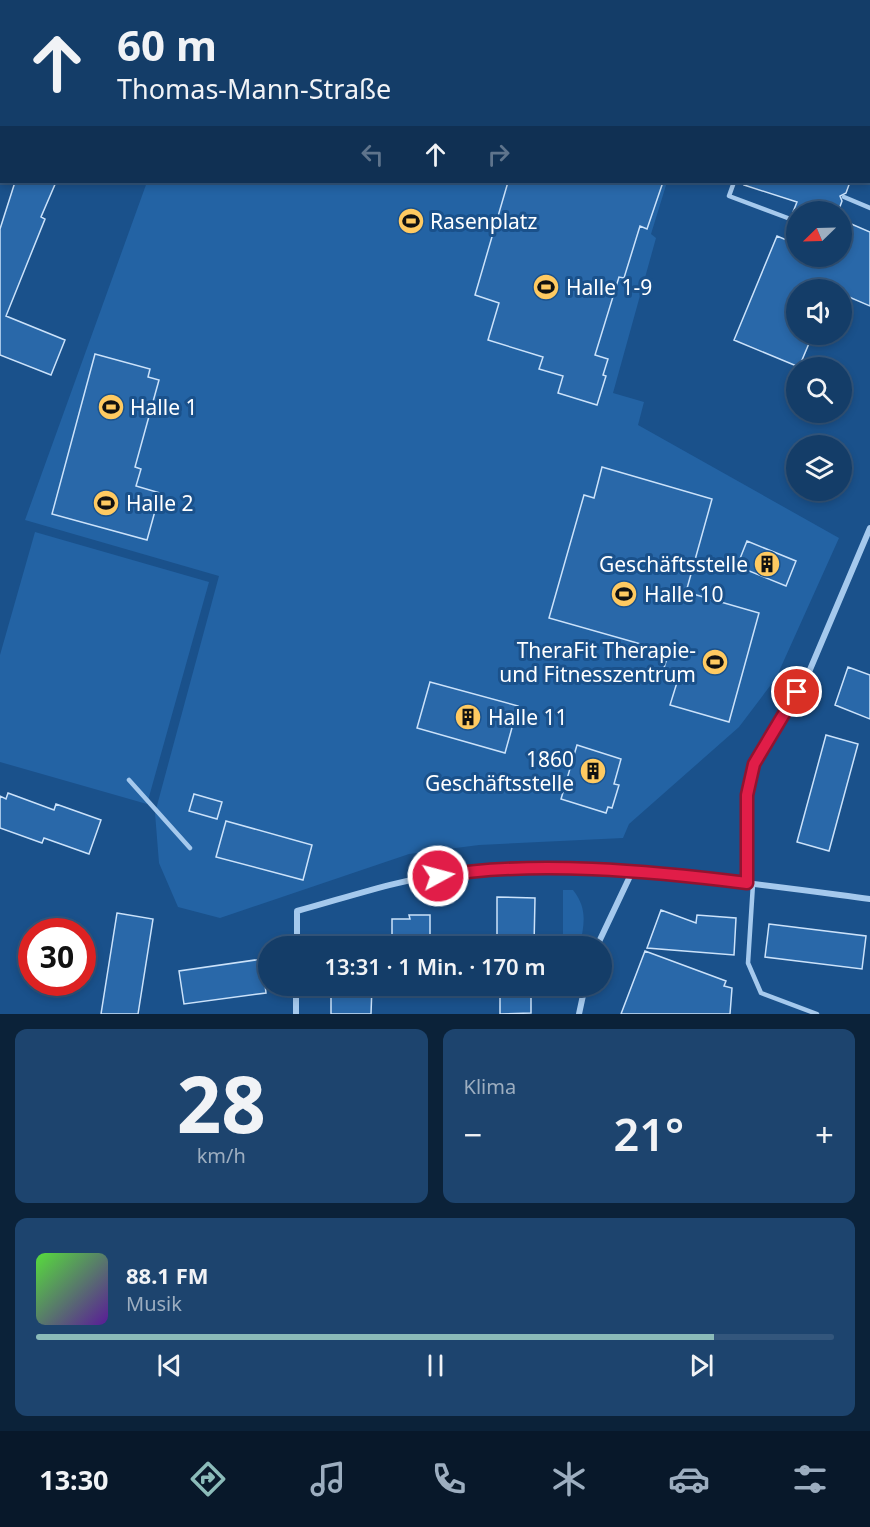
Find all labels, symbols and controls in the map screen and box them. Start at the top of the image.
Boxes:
text: 60 m [117,16,217,73]
icon: ahead [18,24,96,102]
text: Thomas-Mann-Straße [117,70,391,107]
icon: left [356,138,389,171]
icon: ahead [419,138,452,171]
icon: right [482,138,515,171]
north arrow [786,201,852,267]
map controls [786,201,852,501]
sports icon: Rasenplatz [396,206,426,236]
place label: Rasenplatz [430,207,537,235]
sports icon: Halle 1-9 [531,272,561,302]
place label: Halle 1-9 [566,273,652,301]
button: sound [786,279,852,345]
button: search [786,357,852,423]
sports icon: Halle 1 [96,392,126,422]
place label: Halle 1 [130,393,198,421]
button: layers [786,435,852,501]
sports icon: Halle 2 [91,488,121,518]
place label: Halle 2 [126,489,194,517]
building icon: Geschäftsstelle [752,549,782,579]
place label: Geschäftsstelle [599,550,748,578]
sports icon: Halle 10 [609,579,639,609]
place label: Halle 10 [644,580,724,608]
place label: TheraFit Therapie- und Fitnesszentrum [499,636,696,688]
sports icon: TheraFit Therapie- und Fitnesszentrum [700,647,730,677]
pin [771,666,822,717]
icon: arrive [780,675,813,708]
building icon: Halle 11 [453,702,483,732]
place label: Halle 11 [488,703,568,731]
place label: 1860 Geschäftsstelle [425,745,574,797]
building icon: 1860 Geschäftsstelle [578,756,608,786]
position arrow [406,844,470,908]
speed limit sign: 30 [18,918,96,996]
text: 13:31 · 1 Min. · 170 m [324,951,546,981]
text: 28 [177,1050,266,1156]
text: Klima [464,1073,516,1100]
text: 21° [613,1103,684,1164]
text: − [464,1112,482,1157]
text: + [815,1112,834,1157]
text: km/h [197,1142,246,1169]
text: 88.1 FM [126,1260,208,1290]
text: Musik [126,1290,182,1317]
icon: previous [153,1349,186,1382]
icon: pause [419,1349,452,1382]
icon: next [685,1349,718,1382]
icon: directions [187,1458,229,1500]
icon: music [307,1458,349,1500]
icon: phone [428,1458,470,1500]
icon: climate [548,1458,590,1500]
icon: car [668,1458,710,1500]
icon: filters [789,1458,831,1500]
text: 13:30 [39,1461,109,1498]

